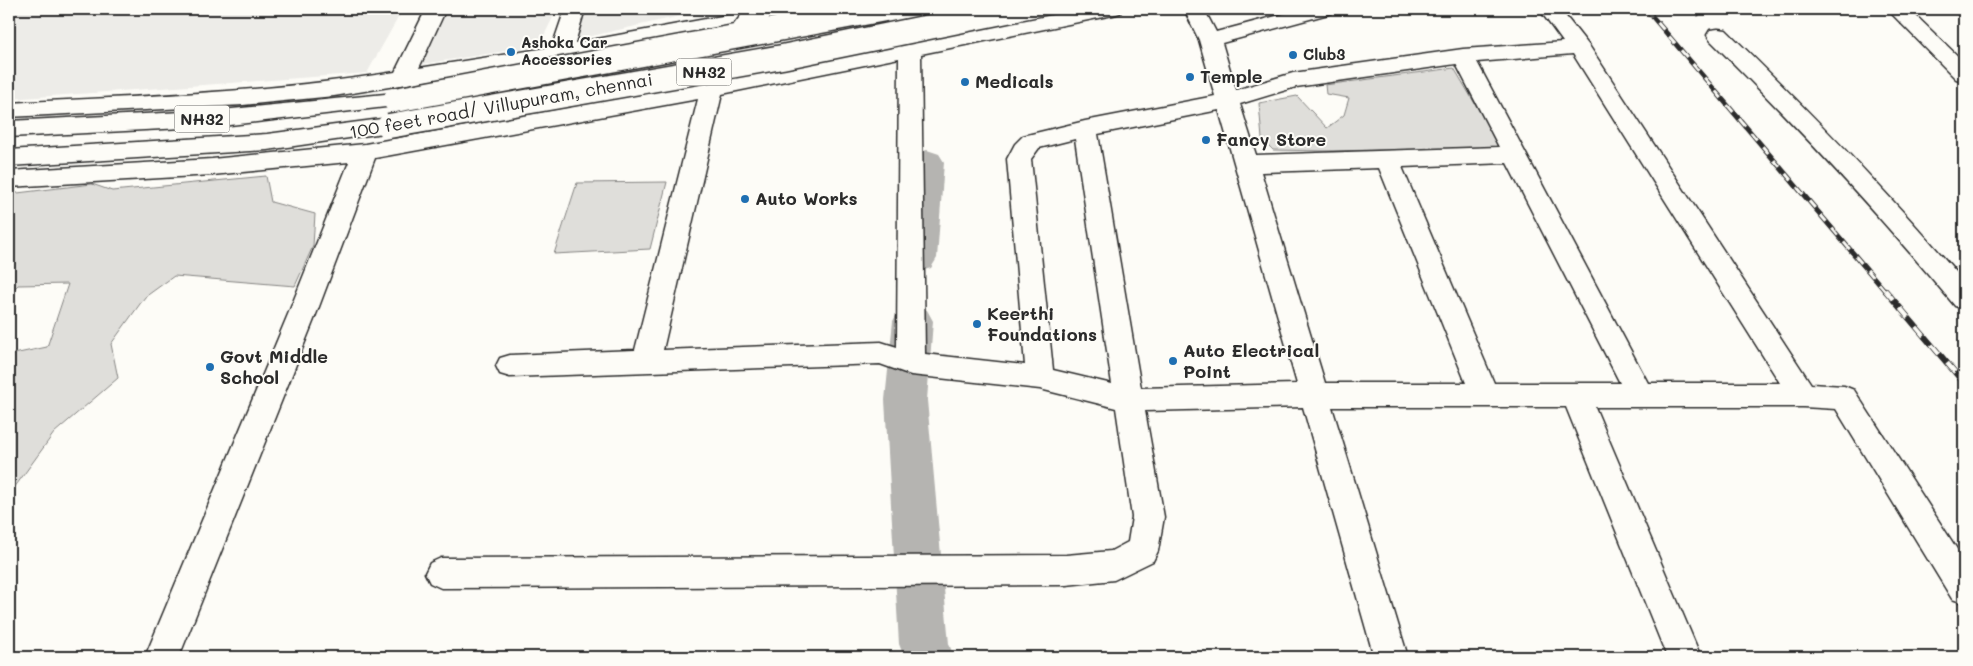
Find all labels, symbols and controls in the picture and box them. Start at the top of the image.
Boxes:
place label: Ashoka Car Accessories [521,32,612,69]
place label: Club3 [1303,44,1345,64]
marker: Ashoka Car Accessories [505,46,517,58]
marker: Club3 [1287,49,1299,61]
road number: NH32 [676,58,732,86]
place label: Temple [1200,64,1263,88]
street label: 100 feet road/ Villupuram, chennai [347,66,654,144]
place label: Medicals [975,69,1054,93]
marker: Temple [1184,71,1196,83]
marker: Medicals [959,76,971,88]
road number: NH32 [174,106,230,132]
place label: Fancy Store [1216,127,1326,151]
marker: Fancy Store [1200,134,1212,146]
place label: Auto Works [755,186,858,210]
marker: Auto Works [739,193,751,205]
place label: Keerthi Foundations [987,301,1097,346]
marker: Keerthi Foundations [971,318,983,330]
place label: Auto Electrical Point [1183,338,1319,383]
place label: Govt Middle School [220,344,328,389]
marker: Auto Electrical Point [1167,355,1179,367]
marker: Govt Middle School [204,361,216,373]

